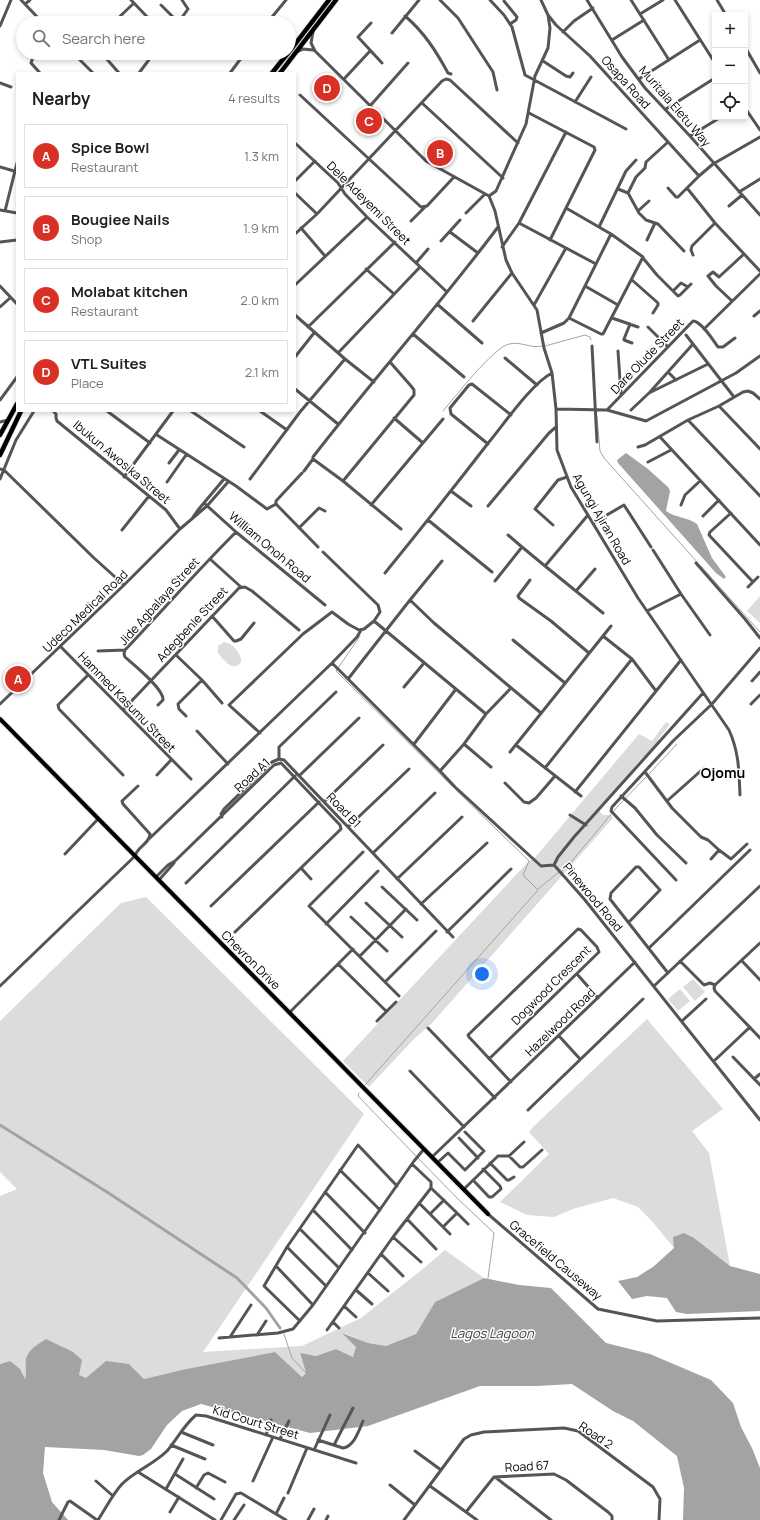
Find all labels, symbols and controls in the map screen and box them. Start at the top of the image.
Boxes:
map controls [712,12,748,120]
button: + [712,12,748,48]
search box [16,16,296,60]
icon: search [30,27,52,49]
text: Search here [62,28,145,49]
button: − [712,48,748,84]
street label: Osapa Road [598,52,654,112]
street label: Muritala Eletu Way [635,62,715,151]
pin: D [314,73,340,103]
button: locate [712,84,748,120]
text: Nearby [32,87,90,110]
text: 4 results [228,89,280,107]
pin: C [356,106,382,136]
text: Spice Bowl [71,137,149,158]
pin: B [427,138,453,168]
text: A [42,147,50,165]
text: 1.3 km [244,147,279,165]
street label: Dele Adeyemi Street [323,157,415,249]
text: Restaurant [71,158,138,176]
text: Bougiee Nails [71,209,170,230]
text: B [42,219,50,237]
text: 1.9 km [243,219,279,237]
text: Shop [71,230,102,248]
text: Molabat kitchen [71,281,188,302]
text: C [41,291,51,309]
text: 2.0 km [240,291,279,309]
text: Restaurant [71,302,138,320]
street label: Dare Olude Street [607,314,688,397]
text: VTL Suites [71,353,147,374]
text: D [41,363,51,381]
text: 2.1 km [245,363,279,381]
text: Place [71,374,104,392]
street label: Ibukun Awosika Street [70,416,174,508]
street label: Agungi Ajiran Road [569,470,635,568]
street label: William Onoh Road [225,508,315,586]
street label: Jide Agbalaya Street [115,553,203,649]
street label: Udeco Medical Road [39,566,131,656]
street label: Adegbenle Street [153,582,232,665]
street label: Hammed Kasumu Street [74,648,180,756]
pin: A [5,664,31,694]
street label: Road A1 [230,754,274,796]
district label: Ojomu [701,763,745,782]
street label: Road B1 [323,789,365,831]
street label: Pinewood Road [559,859,627,935]
street label: Chevron Drive [218,927,284,993]
street label: Dogwood Crescent [507,941,595,1029]
your location [472,964,492,984]
street label: Hazelwood Road [521,984,599,1060]
street label: Gracefield Causeway [506,1216,606,1304]
water label: Lagos Lagoon [450,1324,535,1342]
street label: Kid Court Street [211,1401,301,1443]
street label: Road 2 [576,1417,617,1453]
street label: Road 67 [504,1456,550,1476]

